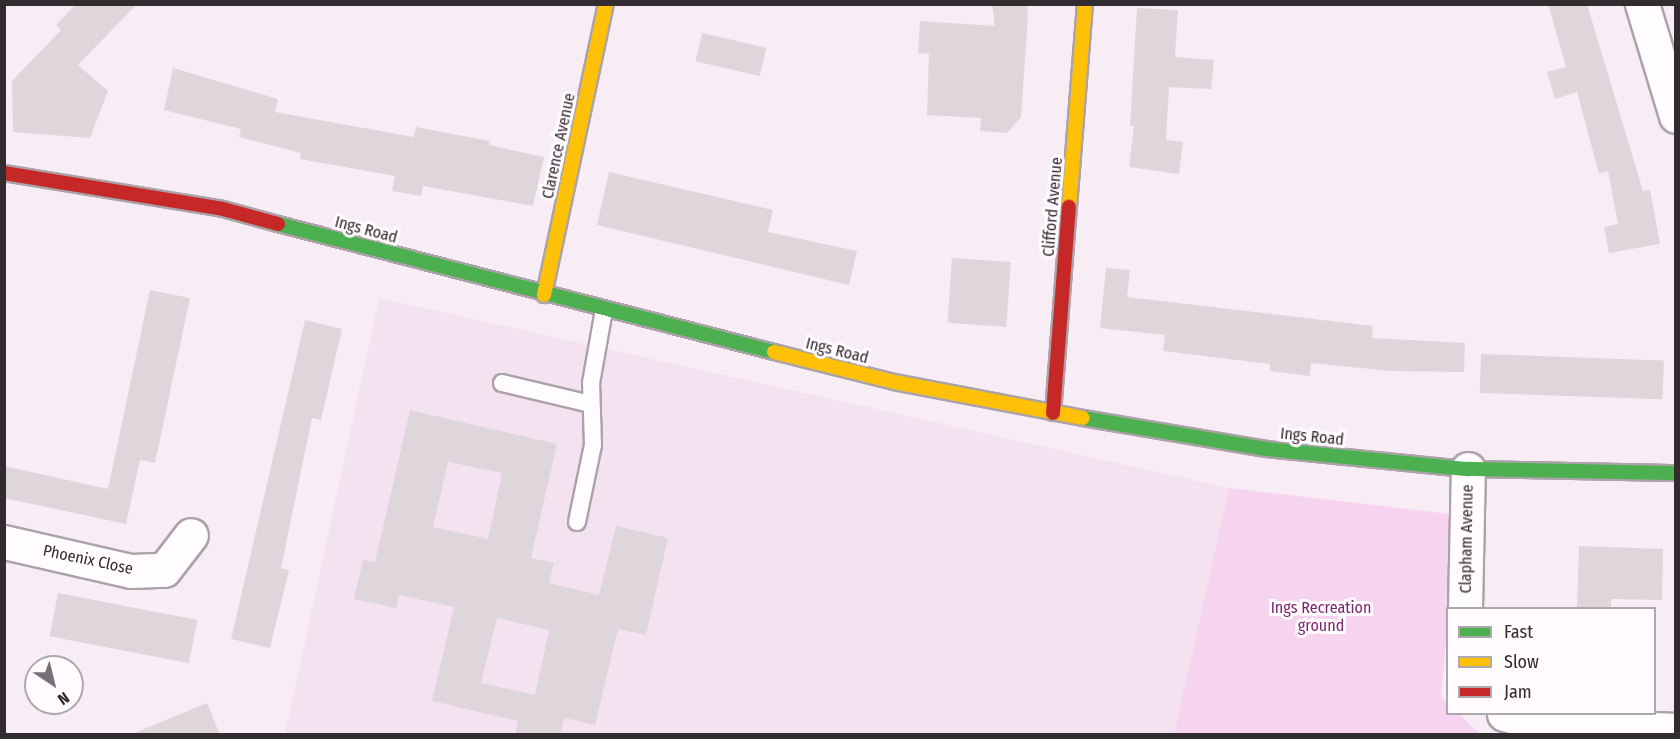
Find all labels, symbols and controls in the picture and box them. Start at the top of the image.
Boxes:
street label: Clarence Avenue [538,91,580,201]
street label: Clifford Avenue [1039,156,1067,258]
street label: Ings Road [333,212,399,248]
street label: Ings Road [804,334,870,368]
street label: Ings Road [1279,424,1345,450]
street label: Clapham Avenue [1456,484,1478,594]
street label: Phoenix Close [41,541,135,579]
park label: Ings Recreation ground [1271,598,1371,636]
legend [1446,607,1656,715]
text: Fast [1504,621,1533,643]
text: Slow [1504,651,1539,673]
north arrow [24,655,84,715]
text: Jam [1504,681,1532,703]
text: N [54,688,73,709]

